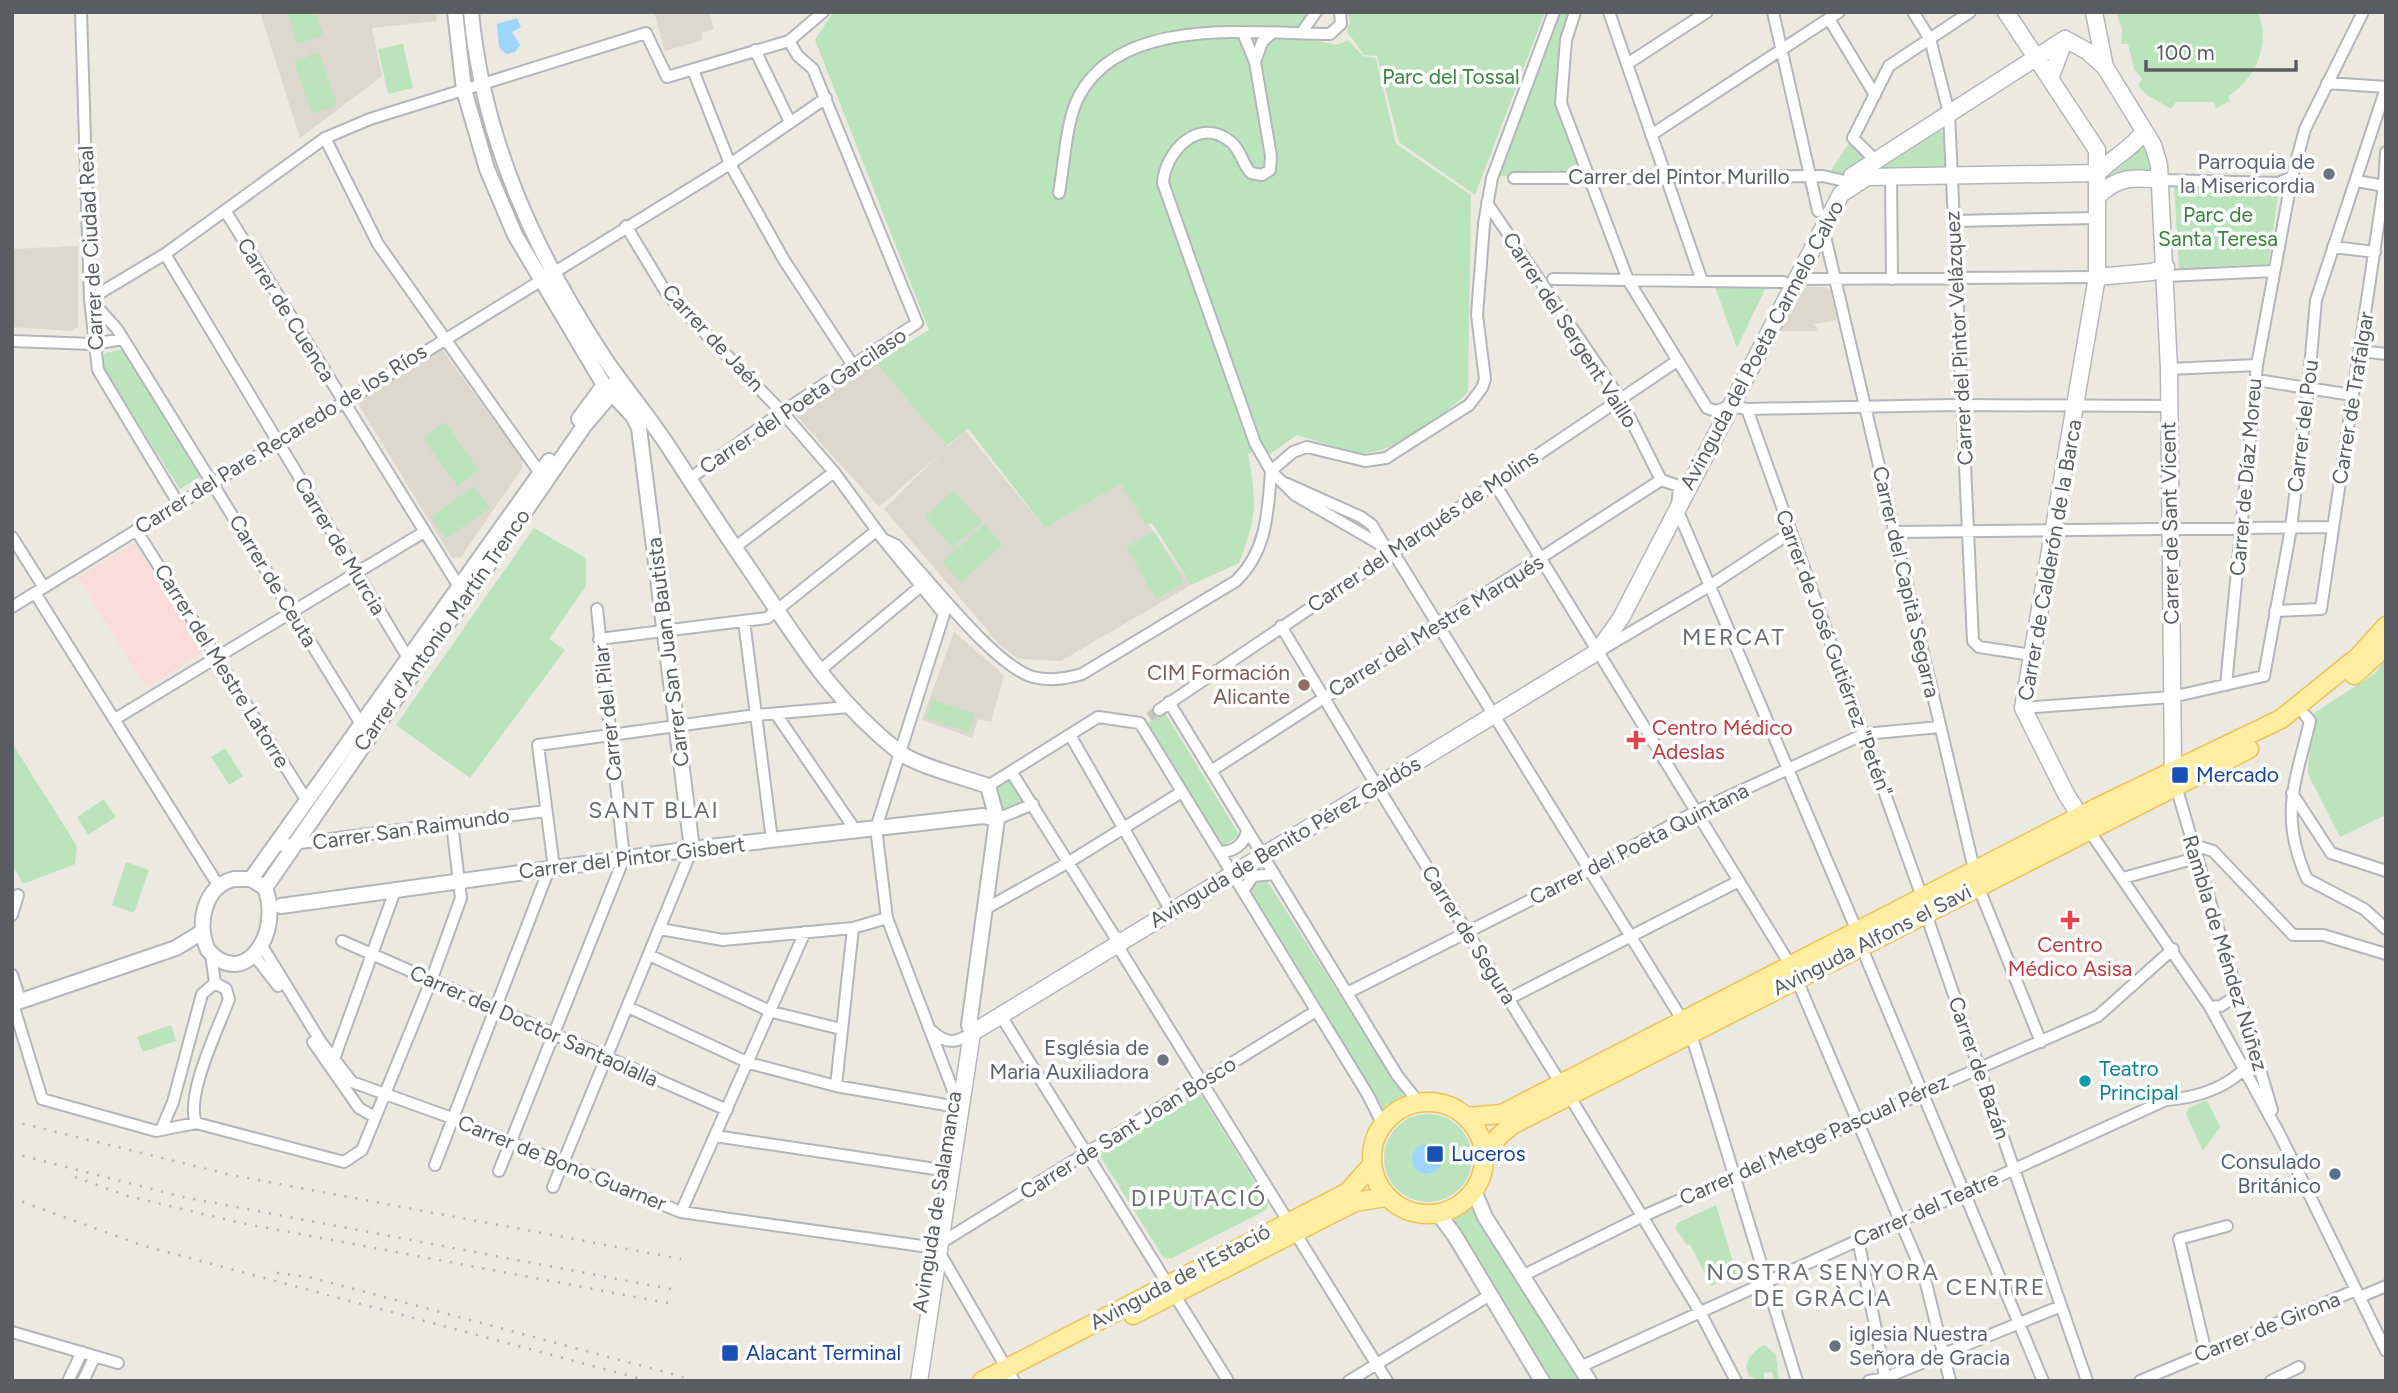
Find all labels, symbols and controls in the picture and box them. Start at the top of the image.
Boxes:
scale bar [2146,28,2296,72]
text: 100 m [2156,40,2215,65]
park label: Parc del Tossal [1382,64,1520,89]
street label: Carrer de Ciudad Real [73,145,108,351]
place label: Parroquia de la Misericordia [2180,149,2315,198]
street label: Carrer del Pintor Murillo [1568,164,1790,189]
marker: Parroquia de la Misericordia [2321,166,2337,182]
street label: Avinguda del Poeta Carmelo Calvo [1674,196,1849,494]
park label: Parc de Santa Teresa [2158,202,2278,251]
street label: Carrer del Pintor Velázquez [1939,210,1978,466]
street label: Carrer del Sergent Vaillo [1498,227,1643,432]
street label: Carrer de Cuenca [232,233,341,386]
street label: Carrer de Jaén [657,279,769,396]
street label: Carrer de Trafalgar [2327,310,2378,486]
street label: Carrer del Poeta Garcilaso [695,322,911,479]
street label: Carrer del Pare Recaredo de los Ríos [130,338,431,539]
street label: Carrer del Pou [2282,358,2323,494]
street label: Carrer de Díaz Moreu [2224,377,2267,577]
street label: Carrer de Calderón de la Barca [2012,417,2087,703]
street label: Carrer de Sant Vicent [2155,421,2184,625]
street label: Carrer del Marqués de Molins [1302,444,1543,617]
street label: Carrer del Capità Segarra [1868,464,1945,700]
street label: Carrer de Murcia [289,472,391,619]
street label: Carrer d'Antonio Martín Trenco [348,504,535,756]
street label: Carrer de José Gutiérrez "Petén" [1771,506,1898,800]
street label: Carrer de Ceuta [224,510,323,651]
street label: Carrer San Juan Bautista [641,536,694,768]
street label: Carrer del Mestre Marqués [1324,549,1548,702]
street label: Carrer del Mestre Latorre [149,559,295,772]
district label: MERCAT [1682,623,1786,651]
street label: Carrer del Pilar [588,644,627,782]
place label: CIM Formación Alicante [1147,660,1290,709]
marker: CIM Formación Alicante [1296,677,1312,693]
place label: Centro Médico Adeslas [1652,715,1793,764]
marker: Centro Médico Adeslas [1626,730,1646,750]
street label: Avinguda de Benito Pérez Galdós [1145,751,1425,933]
place label: Mercado [2196,762,2279,787]
marker: Mercado [2170,765,2190,785]
street label: Carrer del Poeta Quintana [1525,777,1752,910]
district label: SANT BLAI [588,796,720,824]
street label: Carrer San Raimundo [311,802,511,855]
street label: Carrer del Pintor Gisbert [517,831,747,884]
street label: Rambla de Méndez Núñez [2178,832,2273,1074]
street label: Carrer de Segura [1417,861,1522,1009]
street label: Avinguda Alfons el Savi [1768,879,1975,1001]
marker: Centro Médico Asisa [2060,910,2080,930]
place label: Centro Médico Asisa [2008,932,2132,981]
street label: Carrer del Doctor Santaolalla [406,959,662,1092]
street label: Carrer de Bazán [1943,993,2016,1142]
place label: Església de Maria Auxiliadora [989,1035,1149,1084]
street label: Carrer de Sant Joan Bosco [1015,1051,1240,1204]
marker: Església de Maria Auxiliadora [1155,1052,1171,1068]
place label: Teatro Principal [2099,1056,2179,1105]
street label: Carrer del Metge Pascual Pérez [1675,1069,1952,1210]
marker: Teatro Principal [2077,1073,2093,1089]
street label: Avinguda de Salamanca [907,1089,966,1314]
street label: Carrer de Bono Guarner [454,1109,670,1216]
place label: Luceros [1451,1141,1526,1166]
marker: Luceros [1425,1144,1445,1164]
place label: Consulado Británico [2221,1149,2321,1198]
street label: Carrer del Teatre [1849,1165,2002,1252]
marker: Consulado Británico [2327,1166,2343,1182]
district label: DIPUTACIÓ [1131,1184,1267,1212]
street label: Avinguda de l'Estació [1085,1218,1274,1335]
district label: NOSTRA SENYORA DE GRÀCIA [1706,1258,1940,1312]
district label: CENTRE [1946,1273,2046,1301]
street label: Carrer de Girona [2190,1286,2343,1367]
place label: iglesia Nuestra Señora de Gracia [1849,1321,2010,1370]
marker: iglesia Nuestra Señora de Gracia [1827,1338,1843,1354]
place label: Alacant Terminal [746,1340,901,1365]
marker: Alacant Terminal [720,1343,740,1363]

